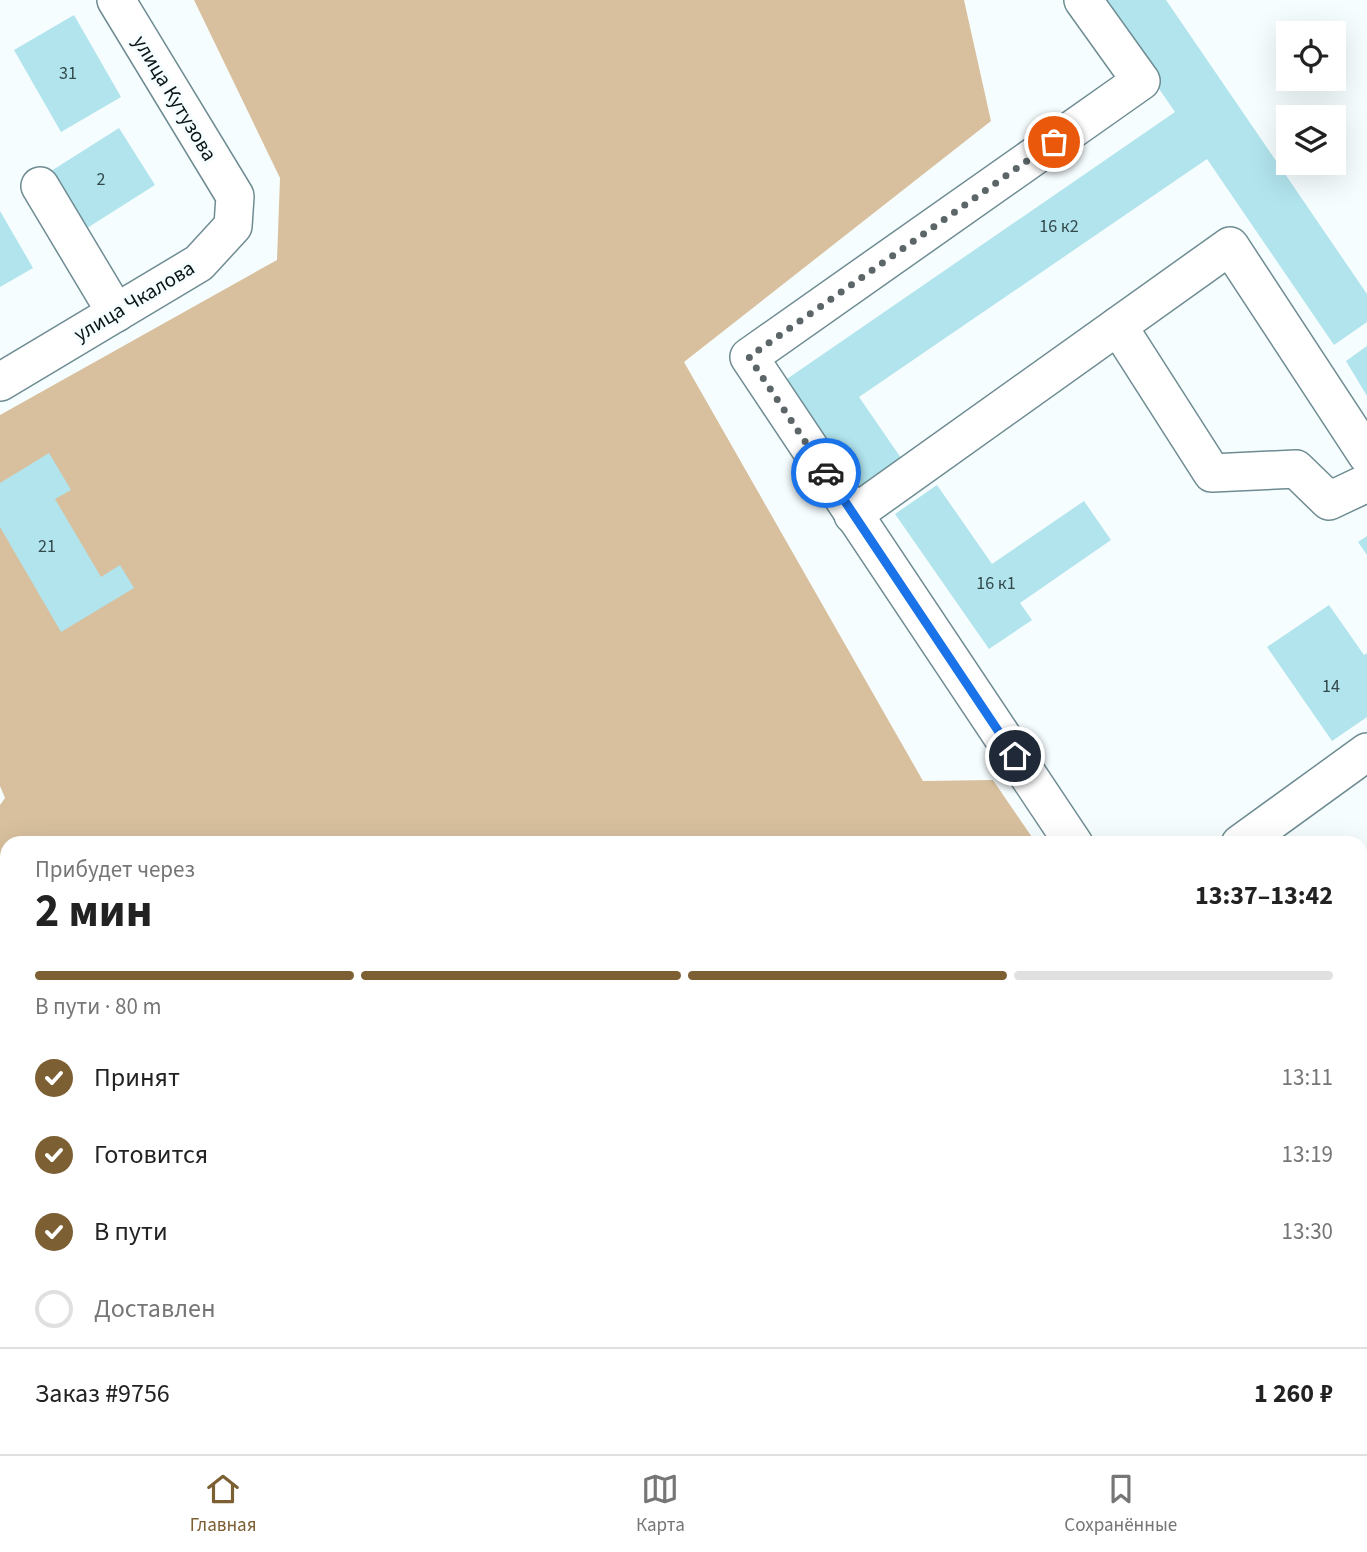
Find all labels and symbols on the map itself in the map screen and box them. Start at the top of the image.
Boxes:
street label: улица Кутузова [126,29,224,167]
house number: 31 [59,61,77,86]
pin [1024,112,1084,172]
house number: 2 [97,167,106,192]
house number: 16 к2 [1039,214,1079,239]
street label: улица Чкалова [68,253,200,349]
courier [791,438,861,508]
house number: 21 [38,534,56,559]
house number: 16 к1 [976,571,1016,596]
house number: 14 [1322,674,1340,699]
pin [985,726,1045,786]

